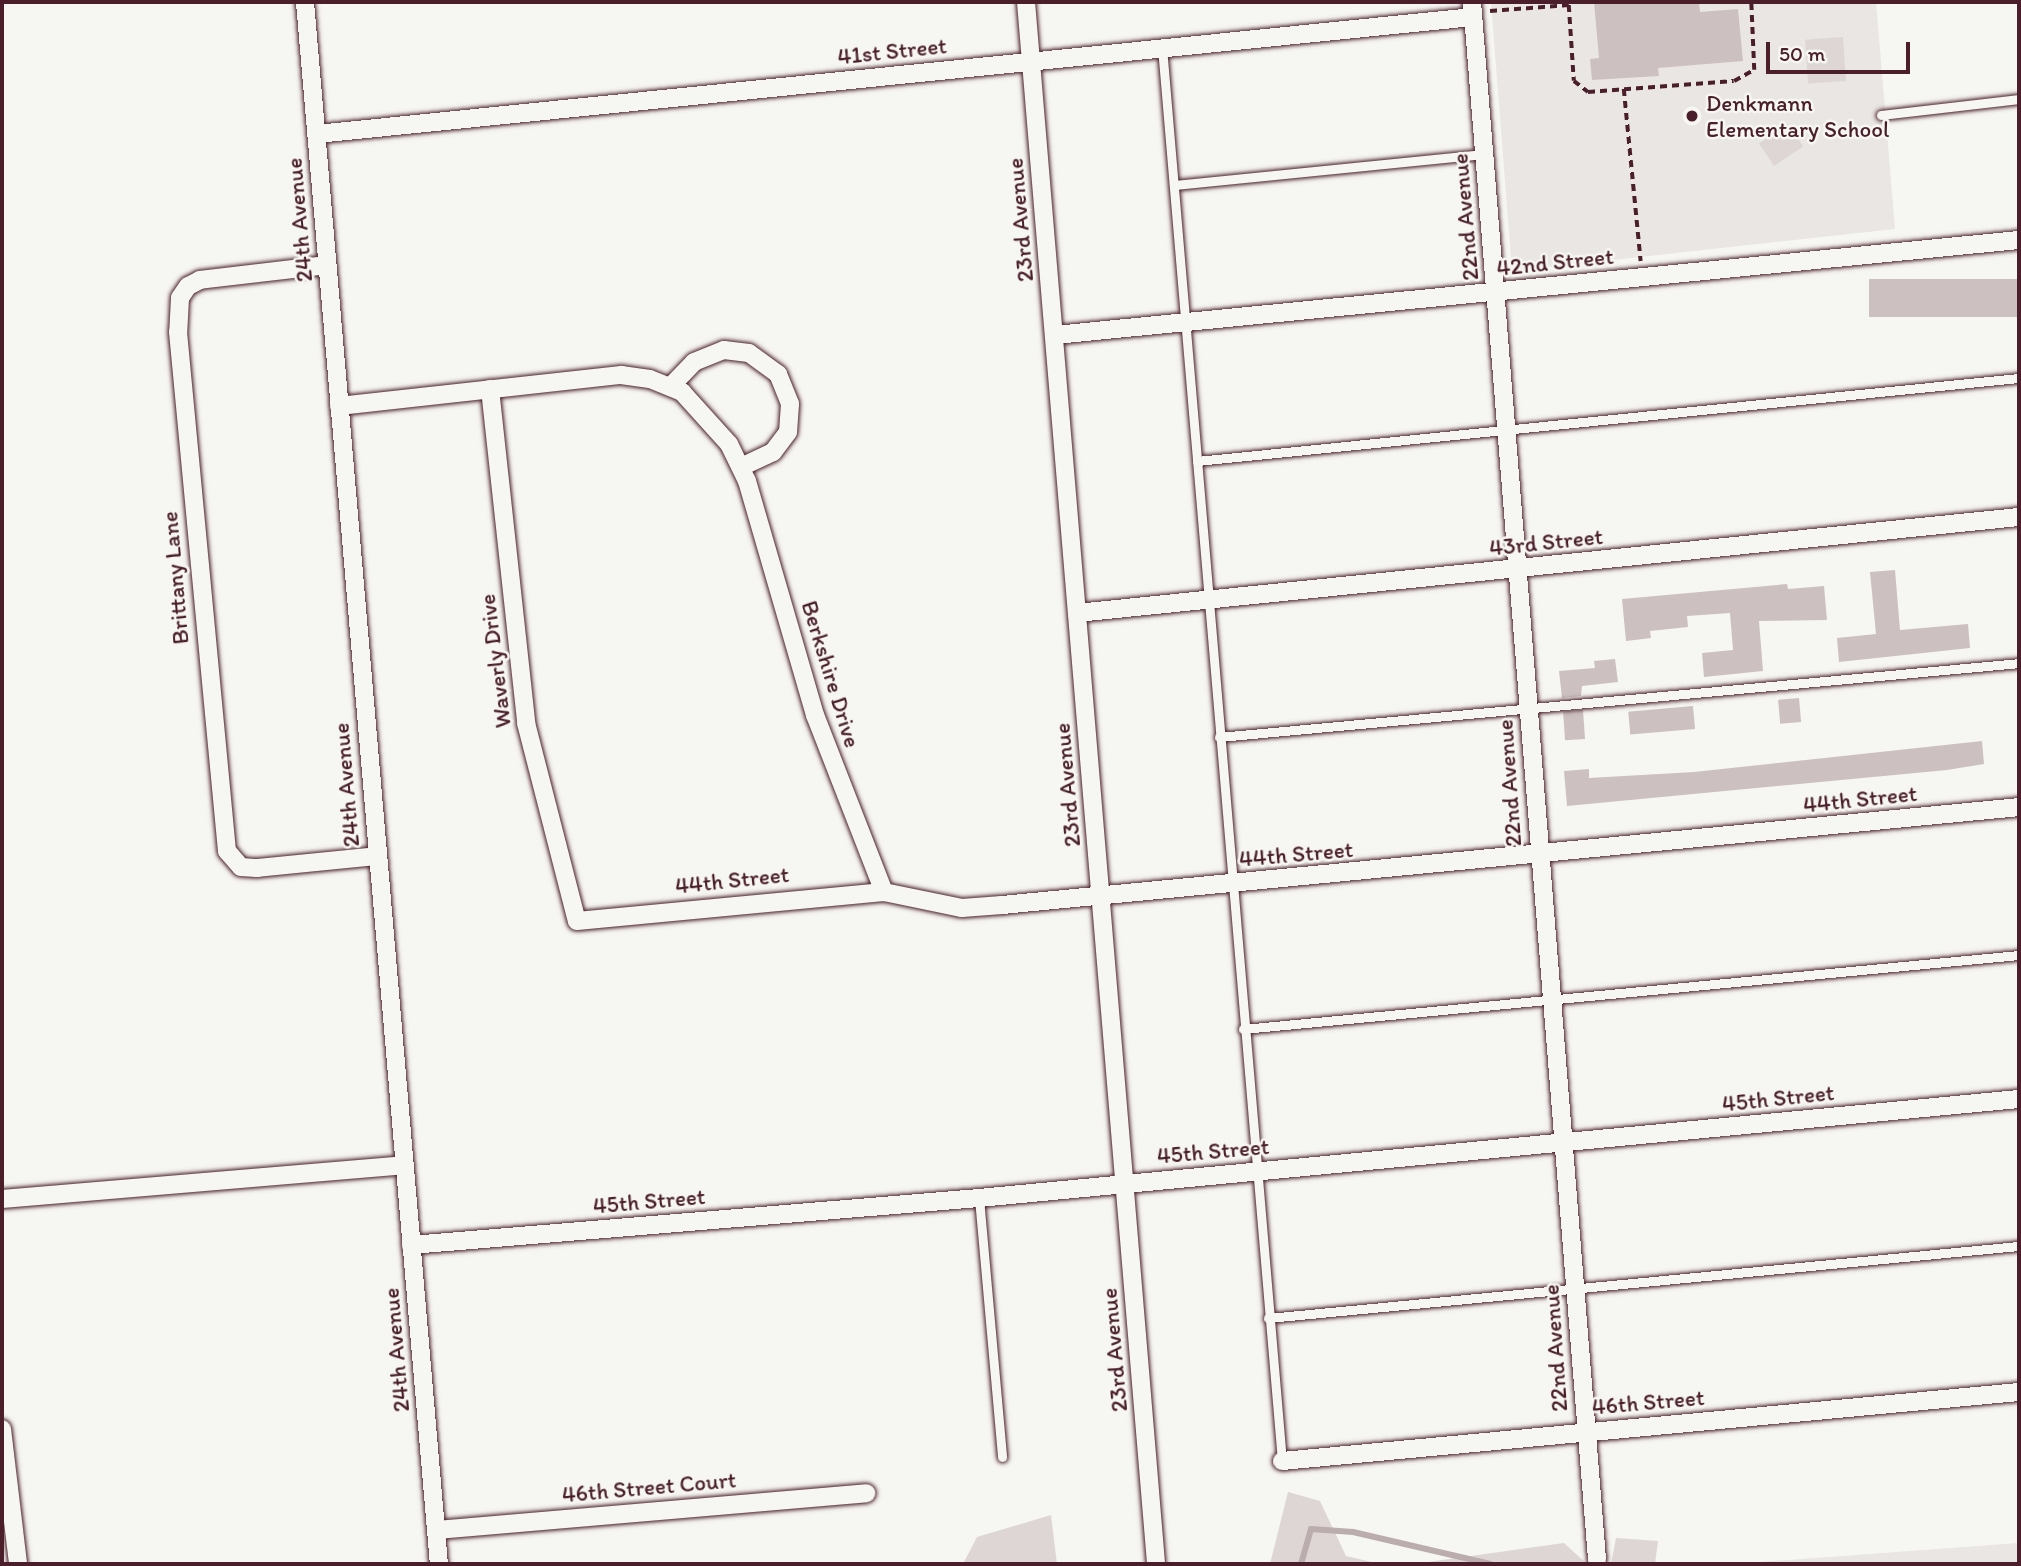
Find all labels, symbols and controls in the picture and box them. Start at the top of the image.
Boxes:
scale bar [1769,28,1912,72]
street label: 41st Street [836,32,948,70]
text: 50 m [1779,41,1825,66]
place label: Denkmann Elementary School [1706,89,1889,143]
marker: Denkmann Elementary School [1684,108,1700,124]
street label: 22nd Avenue [1446,153,1484,281]
street label: 24th Avenue [280,157,318,283]
street label: 23rd Avenue [1001,157,1039,283]
street label: 42nd Street [1495,242,1615,282]
street label: Brittany Lane [155,510,195,646]
street label: 43rd Street [1488,522,1604,562]
street label: Waverly Drive [473,592,517,730]
street label: Berkshire Drive [796,597,866,751]
street label: 22nd Avenue [1491,719,1527,847]
street label: 24th Avenue [327,722,365,848]
street label: 23rd Avenue [1048,722,1086,848]
street label: 44th Street [1802,779,1918,819]
street label: 44th Street [1238,835,1354,873]
street label: 44th Street [674,860,790,900]
street label: 45th Street [1721,1078,1835,1118]
street label: 45th Street [1156,1132,1270,1170]
street label: 45th Street [592,1182,706,1220]
street label: 22nd Avenue [1537,1284,1573,1412]
street label: 24th Avenue [377,1287,415,1413]
street label: 23rd Avenue [1095,1287,1133,1413]
street label: 46th Street [1591,1383,1705,1421]
street label: 46th Street Court [561,1466,737,1508]

